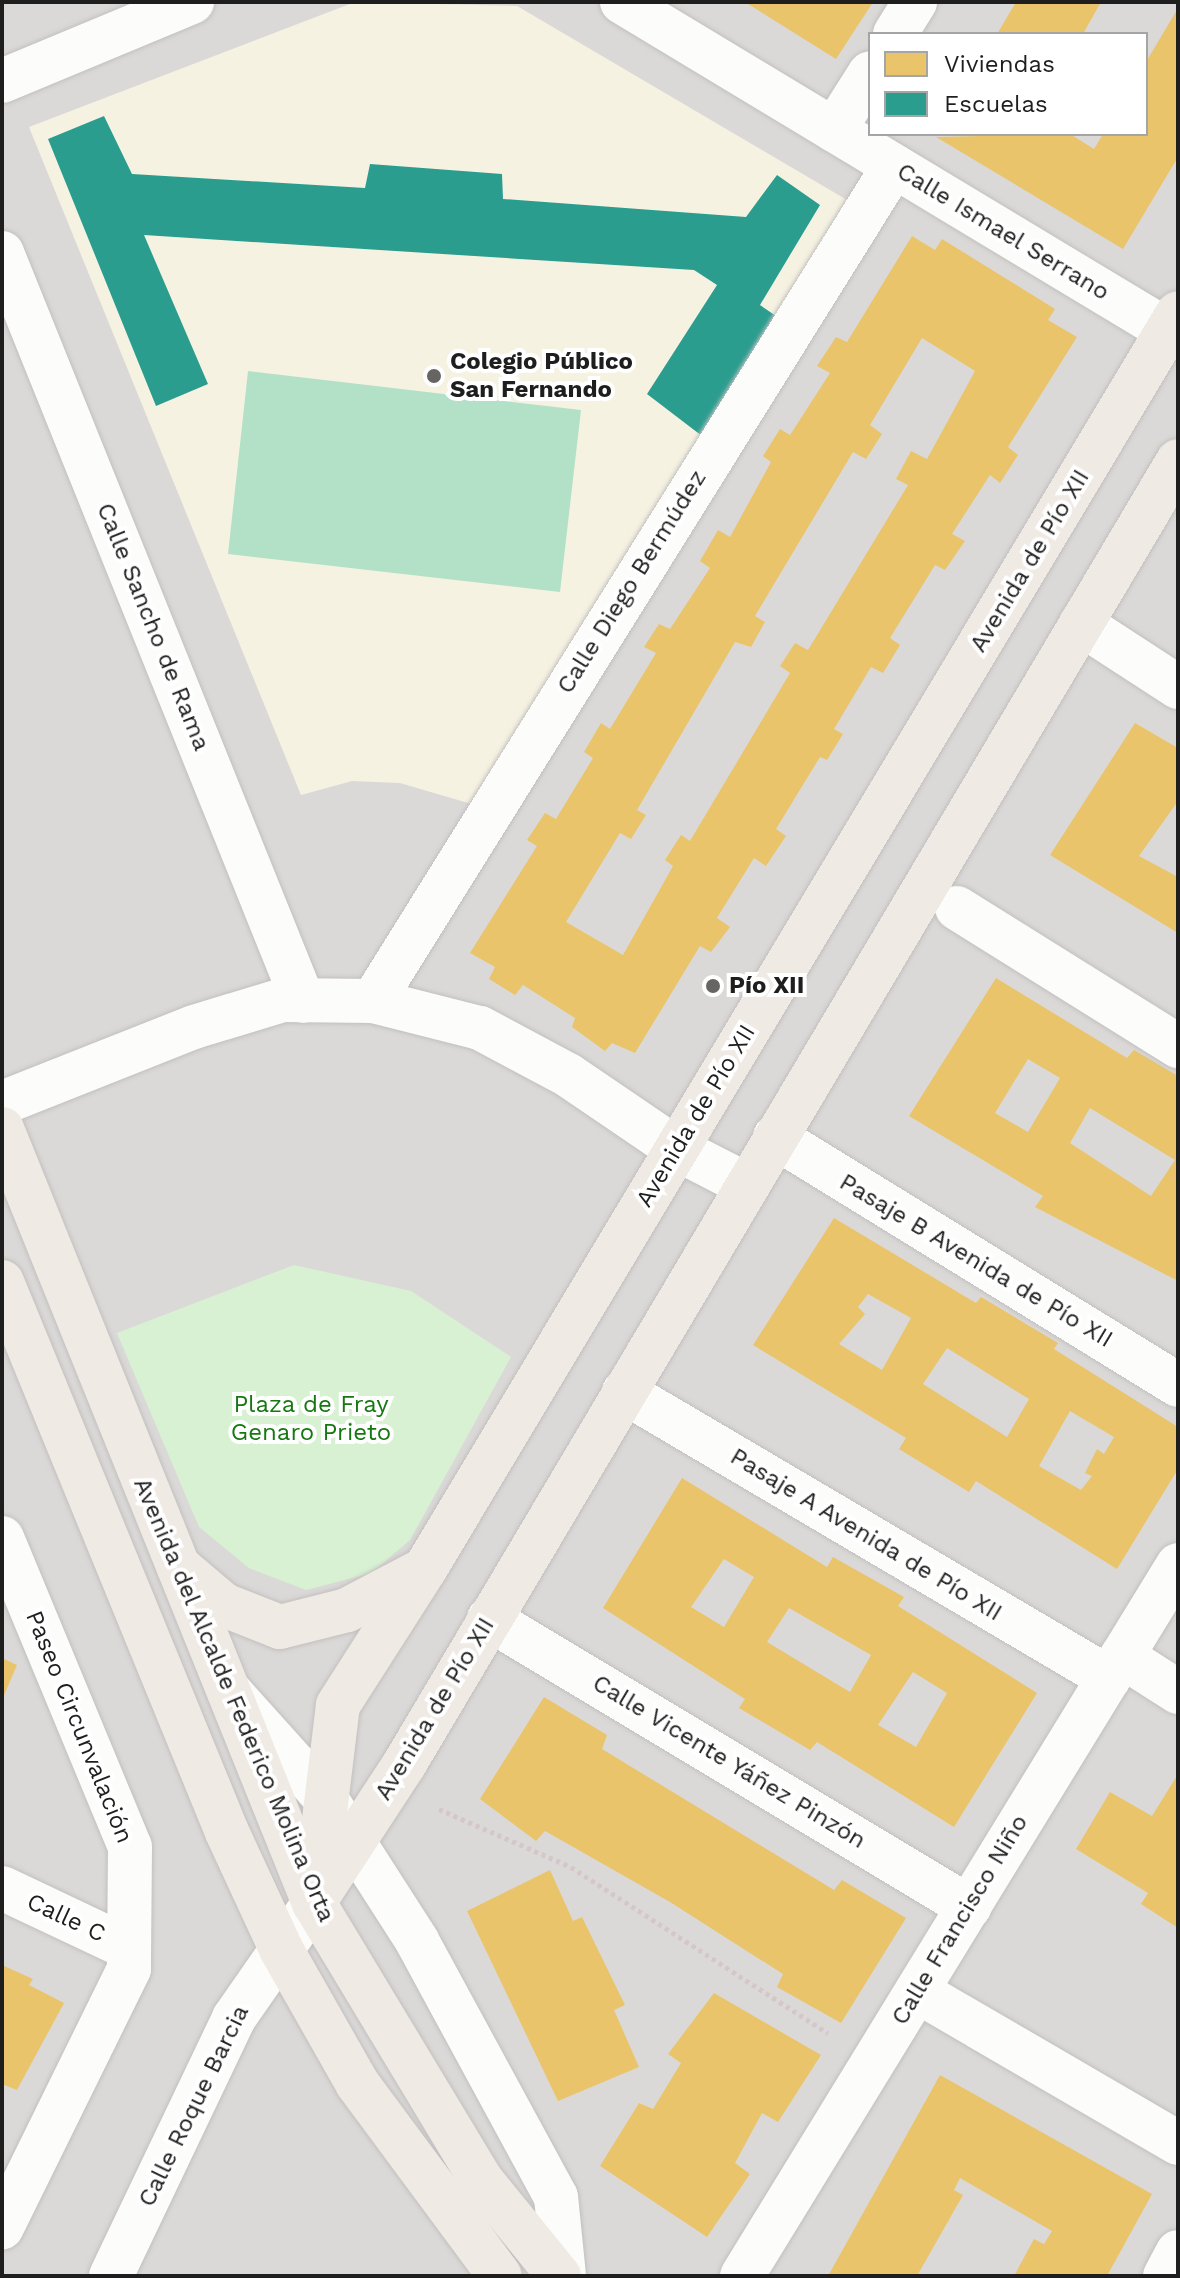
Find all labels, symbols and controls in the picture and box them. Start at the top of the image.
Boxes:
legend [868,32,1148,136]
text: Viviendas [944,50,1055,78]
text: Escuelas [944,90,1048,118]
street label: Calle Ismael Serrano [891,157,1115,307]
place label: Colegio Público San Fernando [450,348,633,404]
marker: Colegio Público San Fernando [425,367,443,385]
street label: Avenida de Pío XII [964,464,1096,658]
street label: Calle Diego Bermúdez [551,465,713,699]
street label: Calle Sancho de Rama [90,499,216,755]
place label: Pío XII [729,972,804,1000]
marker: Pío XII [704,977,722,995]
street label: Avenida de Pío XII [630,1019,762,1213]
street label: Pasaje B Avenida de Pío XII [833,1167,1119,1355]
park label: Plaza de Fray Genaro Prieto [231,1391,391,1447]
street label: Pasaje A Avenida de Pío XII [723,1441,1009,1629]
street label: Avenida del Alcalde Federico Molina Orta [127,1472,341,1928]
street label: Paseo Circunvalación [19,1607,139,1847]
street label: Avenida de Pío XII [369,1612,501,1806]
street label: Calle Vicente Yáñez Pinzón [586,1668,872,1856]
street label: Calle Francisco Niño [886,1810,1034,2030]
street label: Calle C [22,1887,110,1949]
street label: Calle Roque Barcia [133,2001,255,2211]

